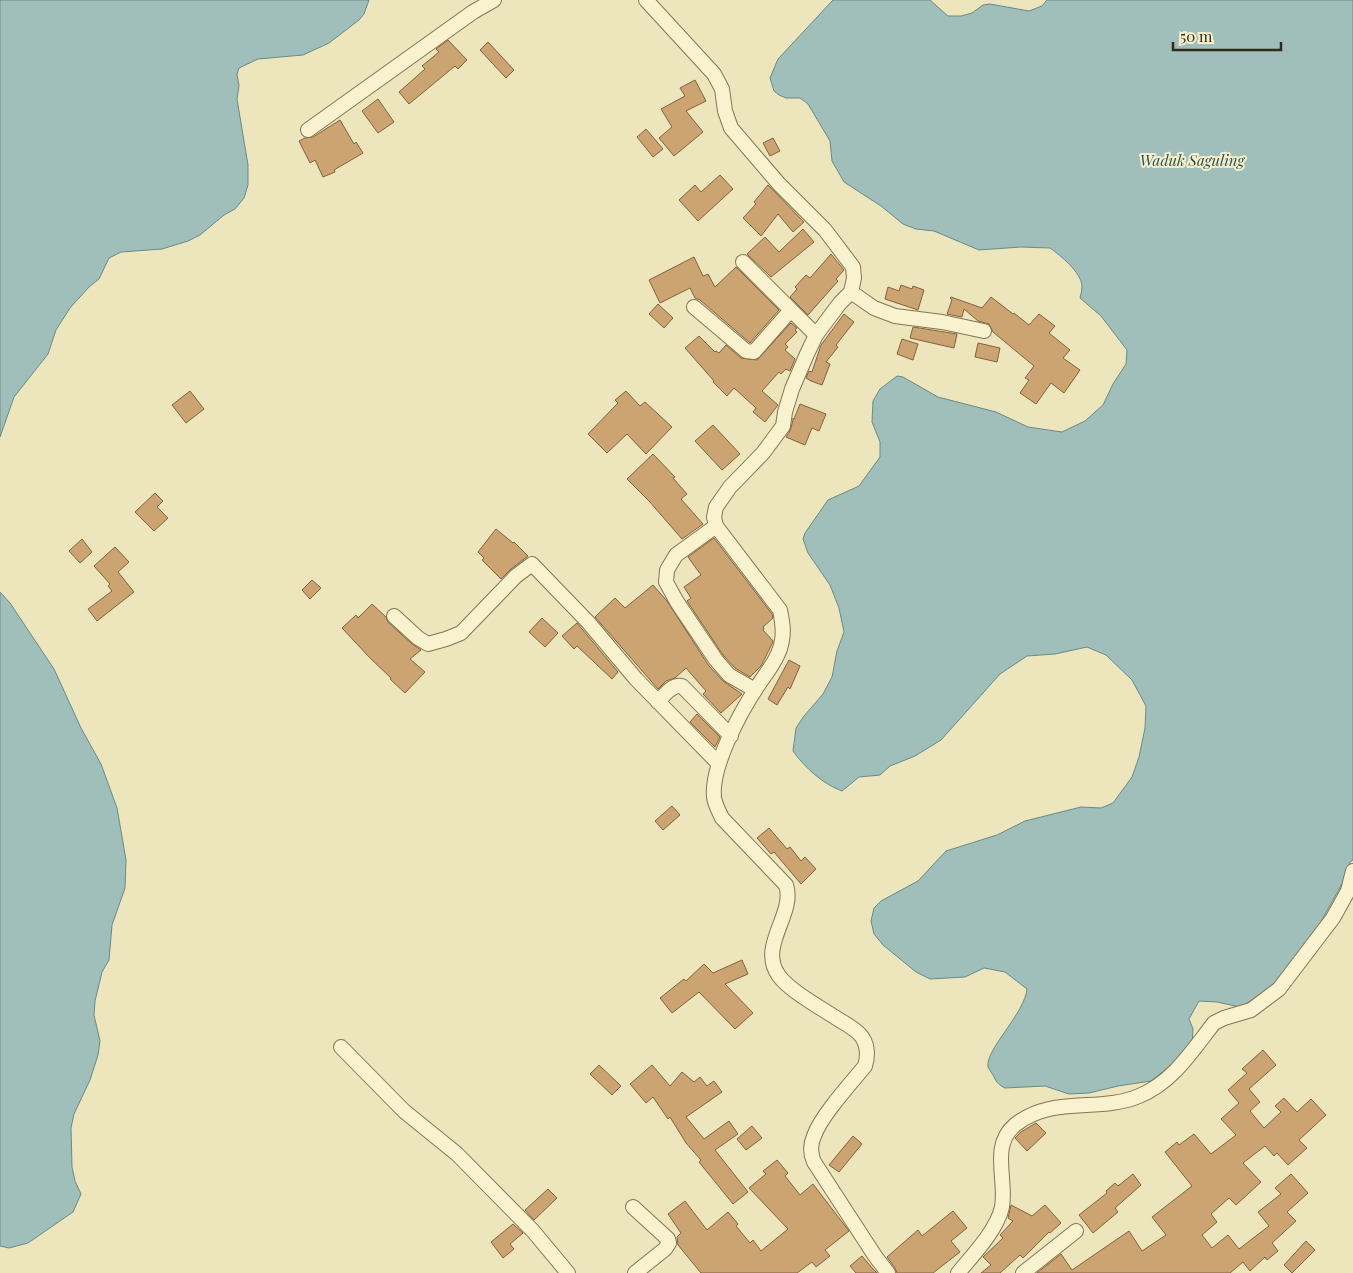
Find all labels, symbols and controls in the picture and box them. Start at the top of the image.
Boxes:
scale bar [1173,20,1280,52]
text: 50 m [1180,26,1213,46]
water label: Waduk Saguling [1140,150,1245,170]

